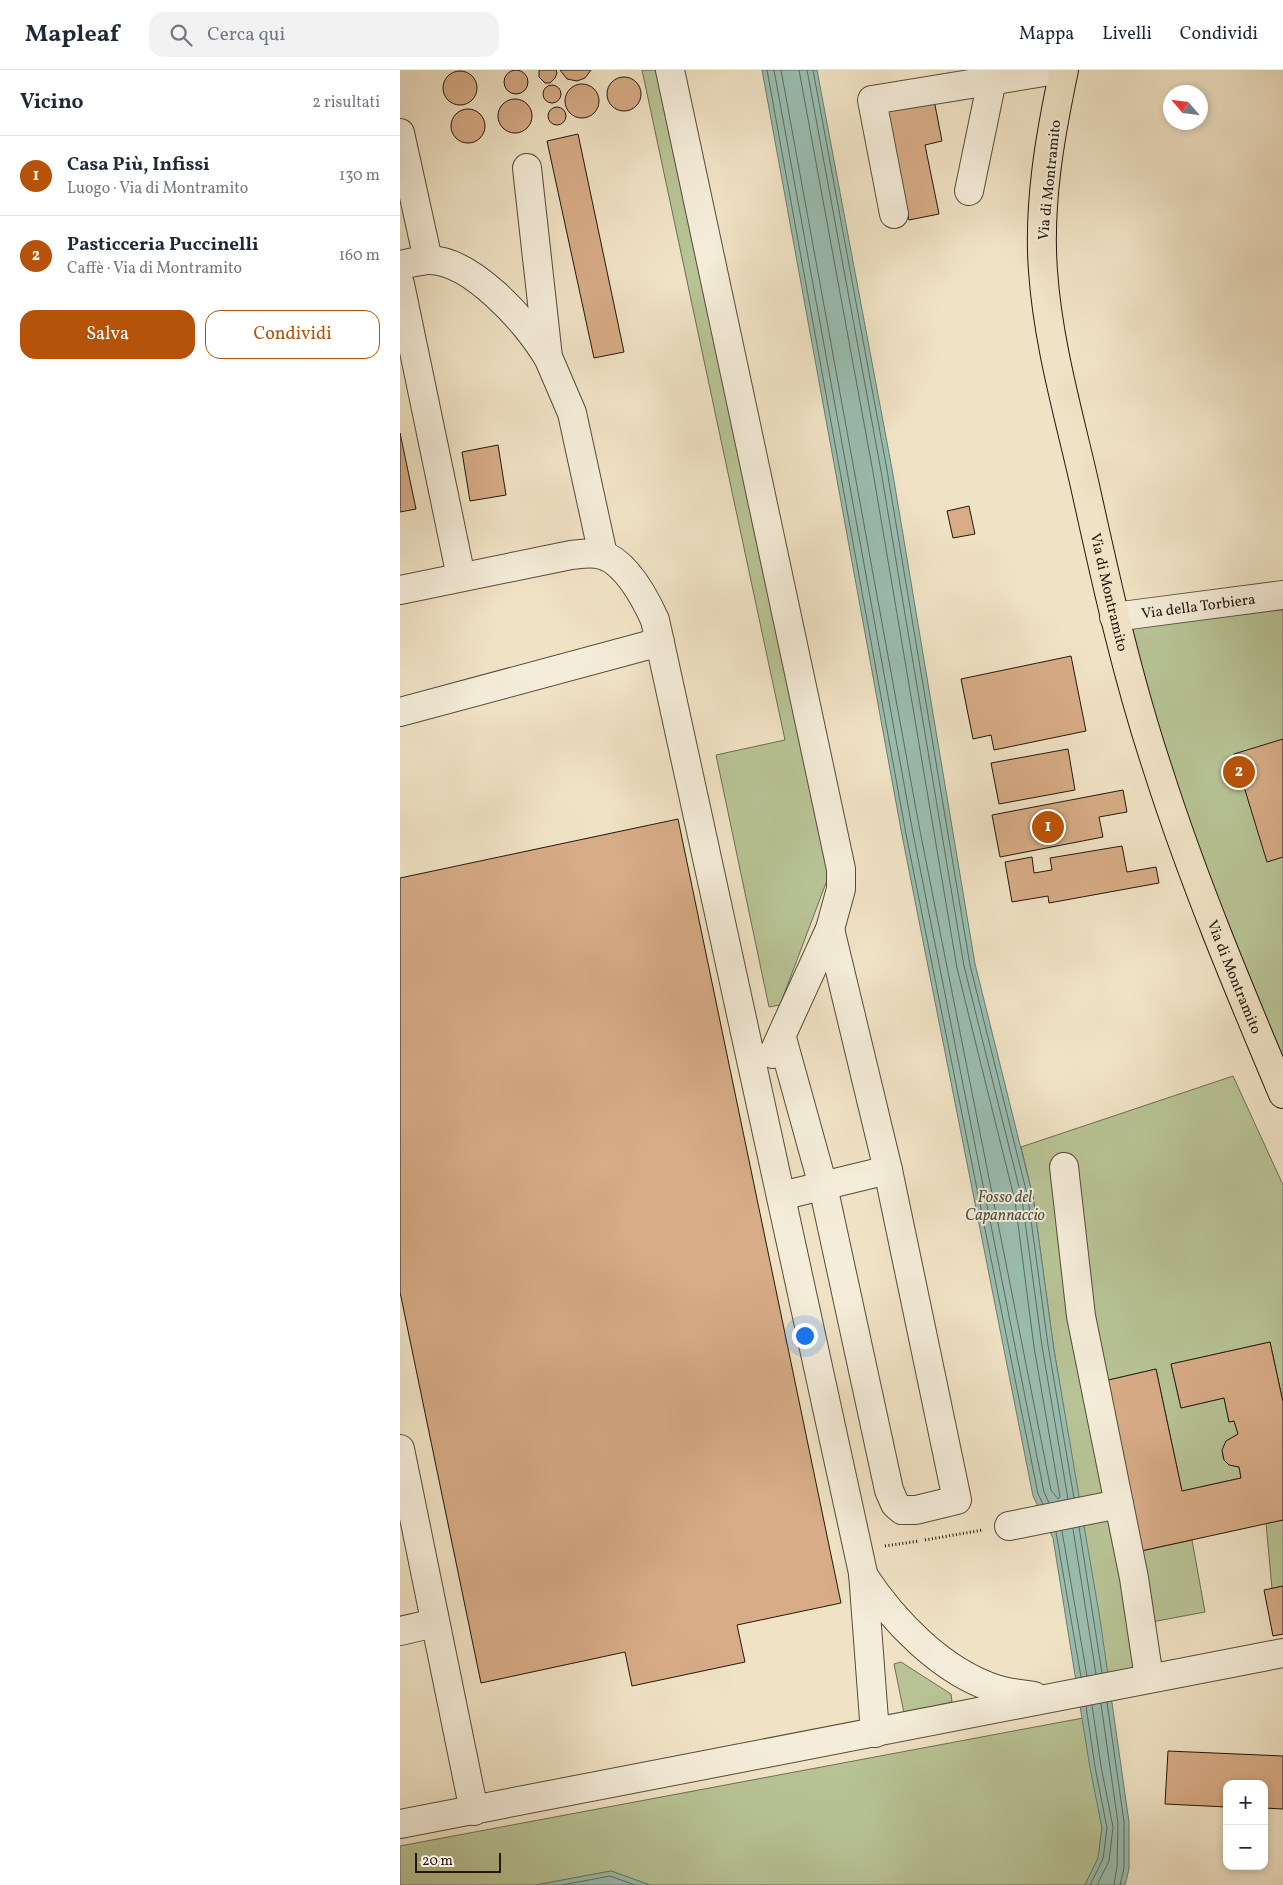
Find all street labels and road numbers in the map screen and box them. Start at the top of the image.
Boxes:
street label: Via di Montramito [1034,119,1067,241]
street label: Via di Montramito [1084,531,1132,654]
street label: Via della Torbiera [1140,590,1257,625]
street label: Via di Montramito [1201,917,1266,1037]

